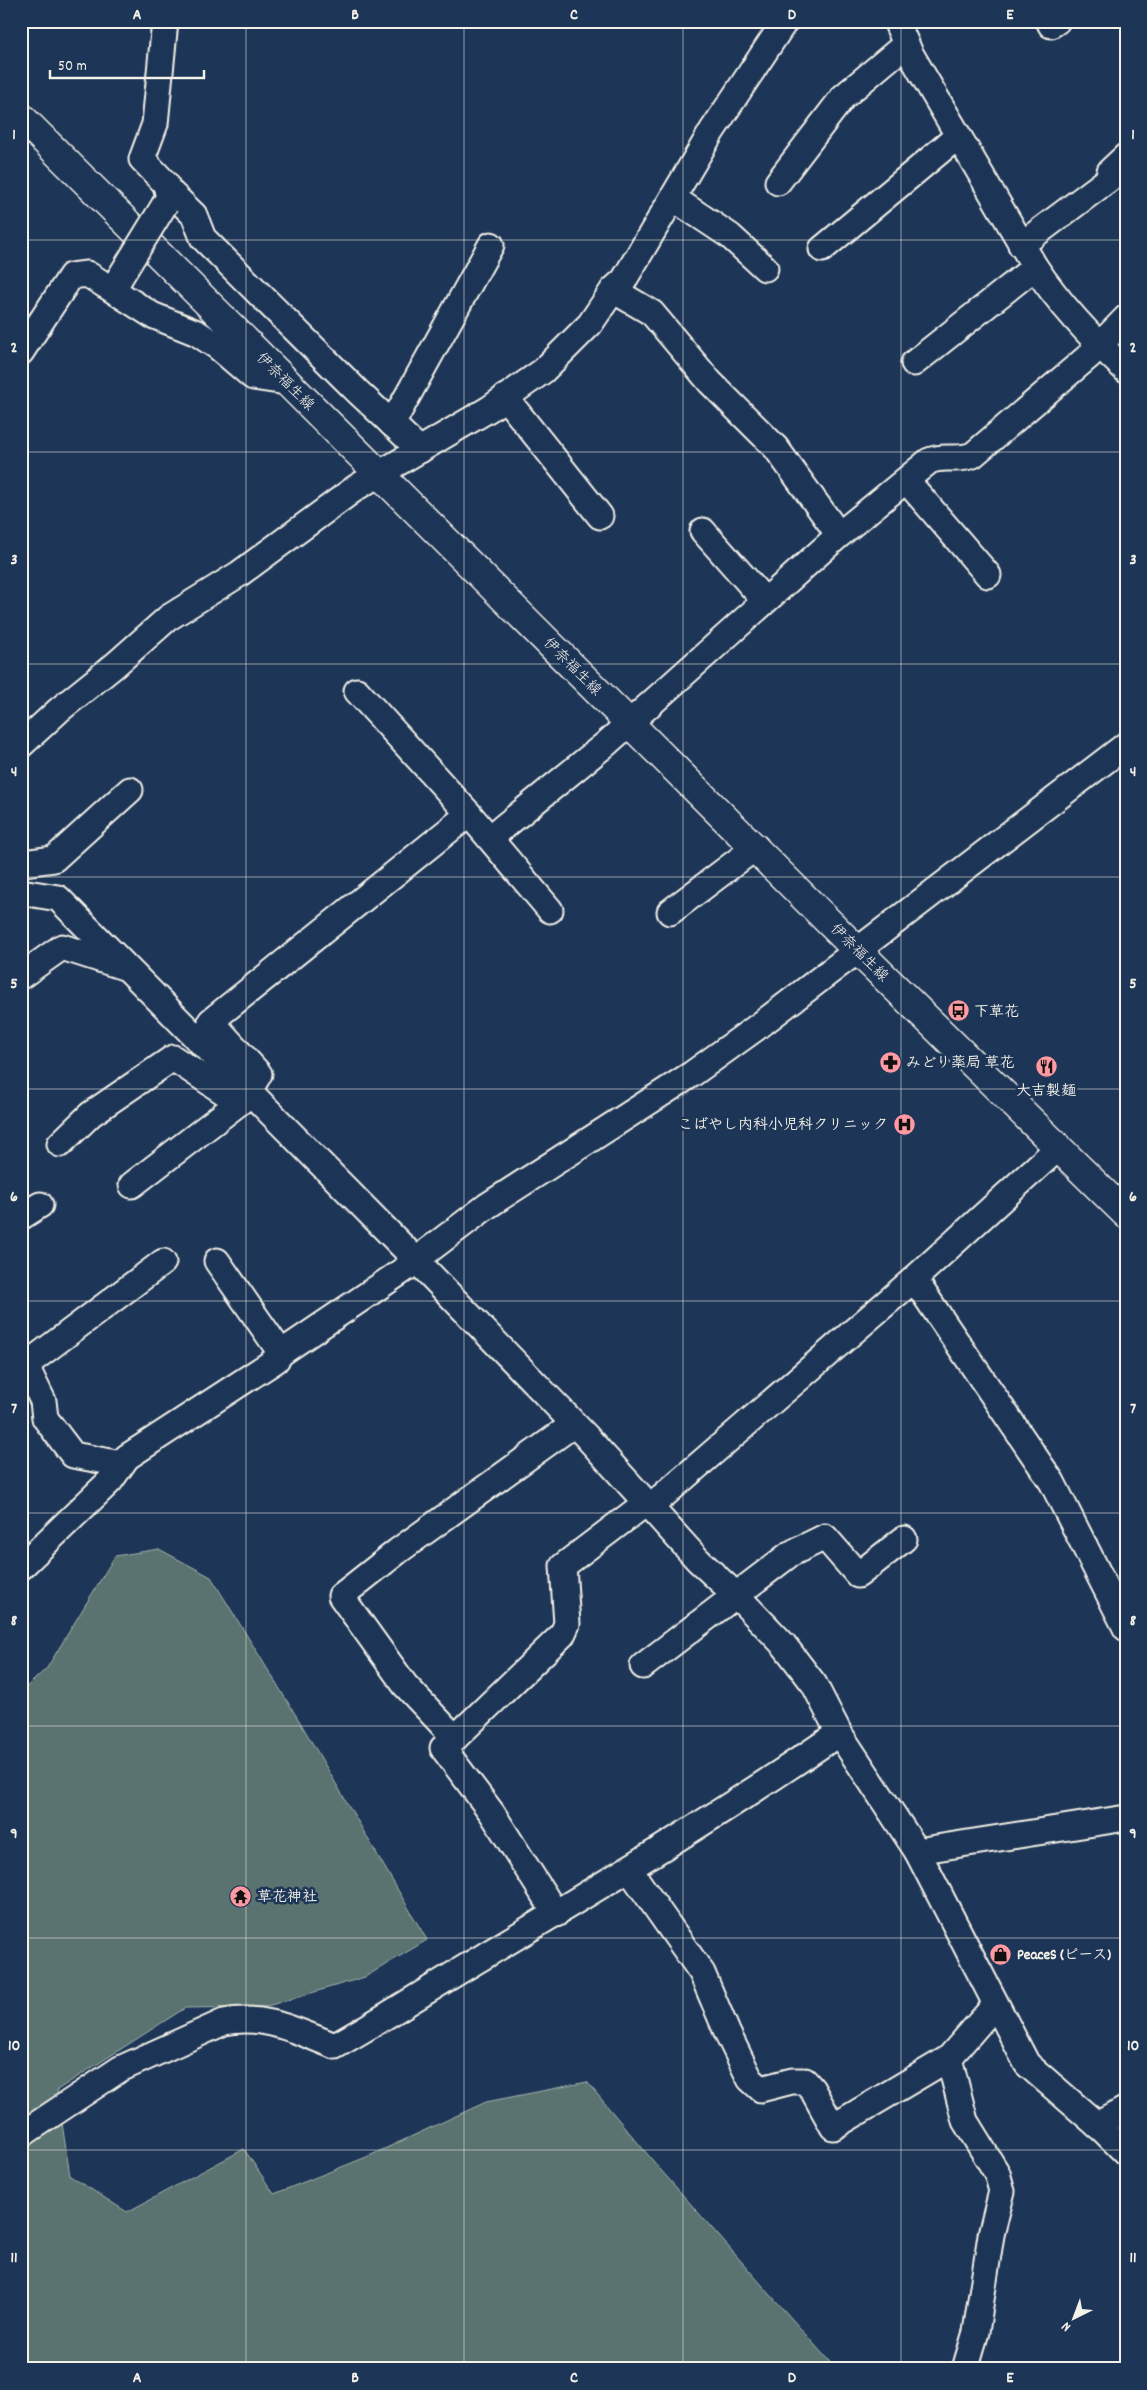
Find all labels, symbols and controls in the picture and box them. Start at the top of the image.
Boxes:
text: A [133,4,142,27]
text: B [351,4,359,27]
text: C [570,4,578,27]
text: D [788,4,797,27]
text: E [1006,4,1014,27]
scale bar [50,48,204,80]
text: 50 m [58,56,87,78]
text: 1 [12,124,16,147]
text: 1 [1131,124,1135,147]
text: 2 [11,337,18,360]
text: 2 [1130,337,1137,360]
street label: 伊奈福生線 [250,348,319,417]
text: 3 [10,549,18,572]
text: 3 [1129,549,1137,572]
street label: 伊奈福生線 [537,633,606,702]
text: 4 [11,761,17,784]
text: 4 [1130,761,1136,784]
street label: 伊奈福生線 [824,919,893,988]
text: 5 [10,973,18,996]
text: 5 [1129,973,1137,996]
bus stop icon: 下草花 [946,999,970,1023]
place label: 下草花 [974,1002,1019,1024]
pharmacy icon: みどり薬局 草花 [878,1050,902,1074]
place label: みどり薬局 草花 [906,1053,1014,1075]
restaurant icon: 大吉製麺 [1034,1055,1058,1079]
place label: 大吉製麺 [1016,1081,1076,1103]
hospital icon: こばやし内科小児科クリニック [892,1112,916,1136]
place label: こばやし内科小児科クリニック [678,1115,888,1137]
text: 6 [10,1186,18,1209]
text: 6 [1129,1186,1137,1209]
text: 7 [11,1398,17,1421]
text: 7 [1130,1398,1136,1421]
text: 8 [11,1610,18,1633]
text: 8 [1130,1610,1137,1633]
text: 9 [10,1823,18,1846]
text: 9 [1129,1823,1137,1846]
temple icon: 草花神社 [229,1884,253,1908]
place label: 草花神社 [257,1887,317,1909]
shop icon: PeaceS (ピース) [989,1942,1013,1966]
place label: PeaceS (ピース) [1017,1945,1111,1967]
text: 10 [8,2035,20,2058]
text: 10 [1127,2035,1139,2058]
text: 11 [10,2247,18,2270]
text: 11 [1129,2247,1137,2270]
north arrow [1050,2292,1100,2342]
text: N [1057,2316,1076,2336]
text: A [133,2367,142,2390]
text: B [351,2367,359,2390]
text: C [570,2367,578,2390]
text: D [788,2367,797,2390]
text: E [1006,2367,1014,2390]

